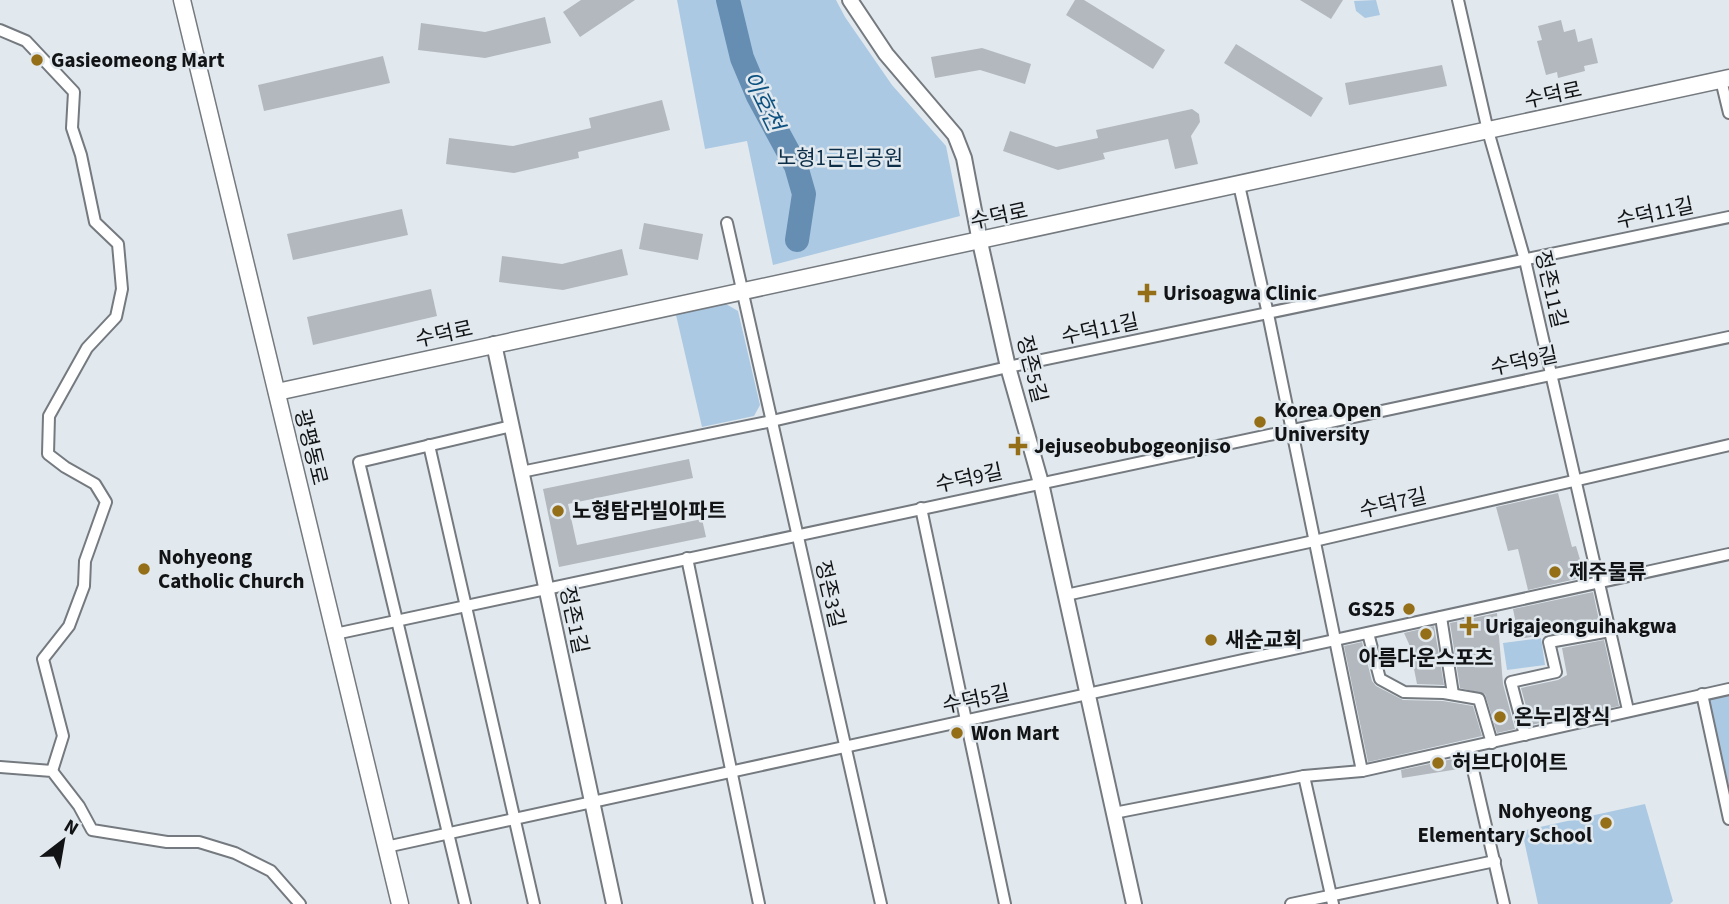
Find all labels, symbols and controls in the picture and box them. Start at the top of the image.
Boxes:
place label: Gasieomeong Mart [51,45,225,75]
marker: Gasieomeong Mart [29,52,45,68]
water label: 이호천 [734,65,793,139]
street label: 수덕로 [1522,74,1584,116]
park label: 노형1근린공원 [777,143,903,173]
street label: 수덕11길 [1613,190,1697,236]
street label: 수덕로 [968,195,1030,237]
street label: 정존11길 [1528,247,1574,331]
place label: Urisoagwa Clinic [1163,278,1317,308]
marker: Urisoagwa Clinic [1137,283,1157,303]
street label: 수덕11길 [1058,306,1142,352]
street label: 수덕로 [413,313,475,355]
street label: 정존5길 [1009,332,1055,406]
street label: 수덕9길 [1487,339,1561,383]
place label: Korea Open University [1274,395,1382,449]
street label: 광평동로 [287,406,335,488]
marker: Korea Open University [1252,414,1268,430]
place label: Jejuseobubogeonjiso [1034,431,1231,461]
marker: Jejuseobubogeonjiso [1008,436,1028,456]
street label: 수덕9길 [932,456,1006,500]
street label: 수덕7길 [1356,481,1430,525]
place label: 노형탐라빌아파트 [572,496,727,526]
marker: 노형탐라빌아파트 [550,503,566,519]
place label: Nohyeong Catholic Church [158,542,305,596]
street label: 정존3길 [808,557,852,631]
place label: 제주물류 [1569,557,1646,587]
marker: Nohyeong Catholic Church [136,561,152,577]
marker: 제주물류 [1547,564,1563,580]
street label: 정존1길 [552,583,596,657]
place label: GS25 [1348,594,1395,624]
marker: GS25 [1401,601,1417,617]
place label: Urigajeonguihakgwa [1485,611,1677,641]
marker: Urigajeonguihakgwa [1459,616,1479,636]
place label: 새순교회 [1225,625,1302,655]
marker: 아름다운스포츠 [1418,626,1434,642]
marker: 새순교회 [1203,632,1219,648]
place label: 아름다운스포츠 [1358,643,1494,673]
street label: 수덕5길 [939,677,1013,721]
place label: 온누리장식 [1514,702,1611,732]
marker: 온누리장식 [1492,709,1508,725]
place label: Won Mart [971,718,1059,748]
marker: Won Mart [949,725,965,741]
place label: 허브다이어트 [1452,748,1568,778]
marker: 허브다이어트 [1430,755,1446,771]
place label: Nohyeong Elementary School [1418,796,1592,850]
north arrow [28,806,98,876]
text: N [59,813,83,843]
marker: Nohyeong Elementary School [1598,815,1614,831]

